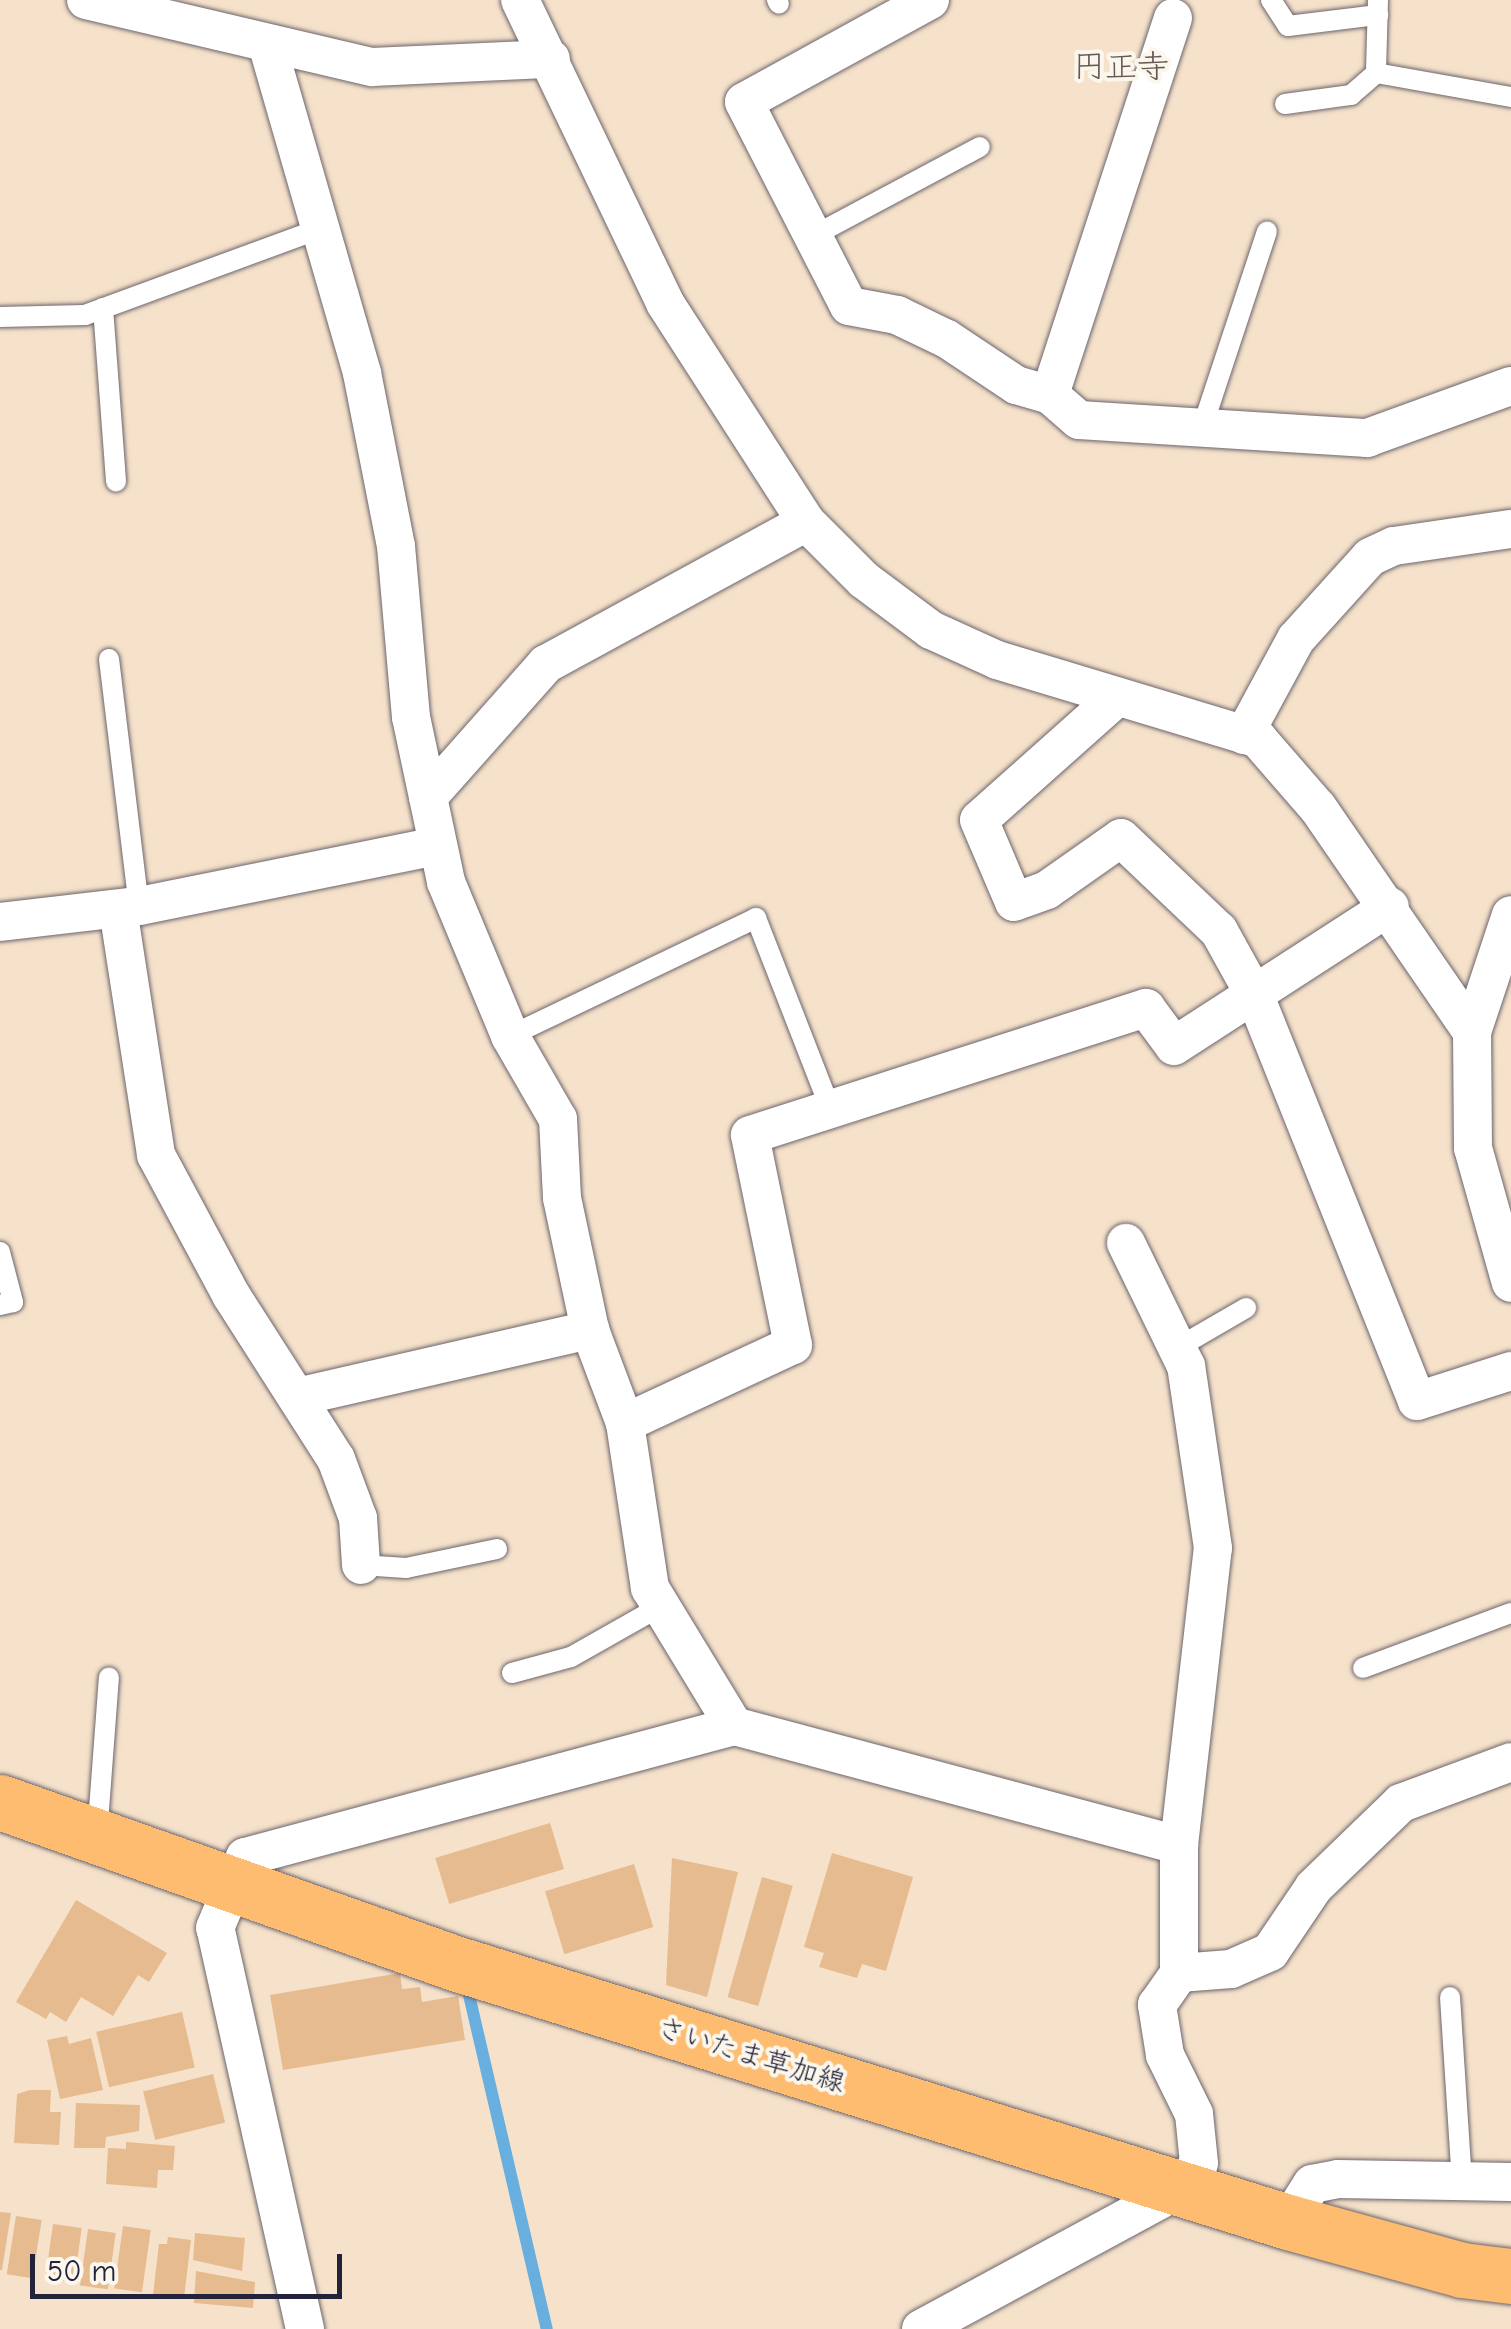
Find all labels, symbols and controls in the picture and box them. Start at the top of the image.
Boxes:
district label: 円正寺 [1073,48,1169,86]
street label: さいたま草加線 [652,2010,850,2100]
scale bar [35,2234,348,2296]
text: 50 m [47,2254,116,2289]

